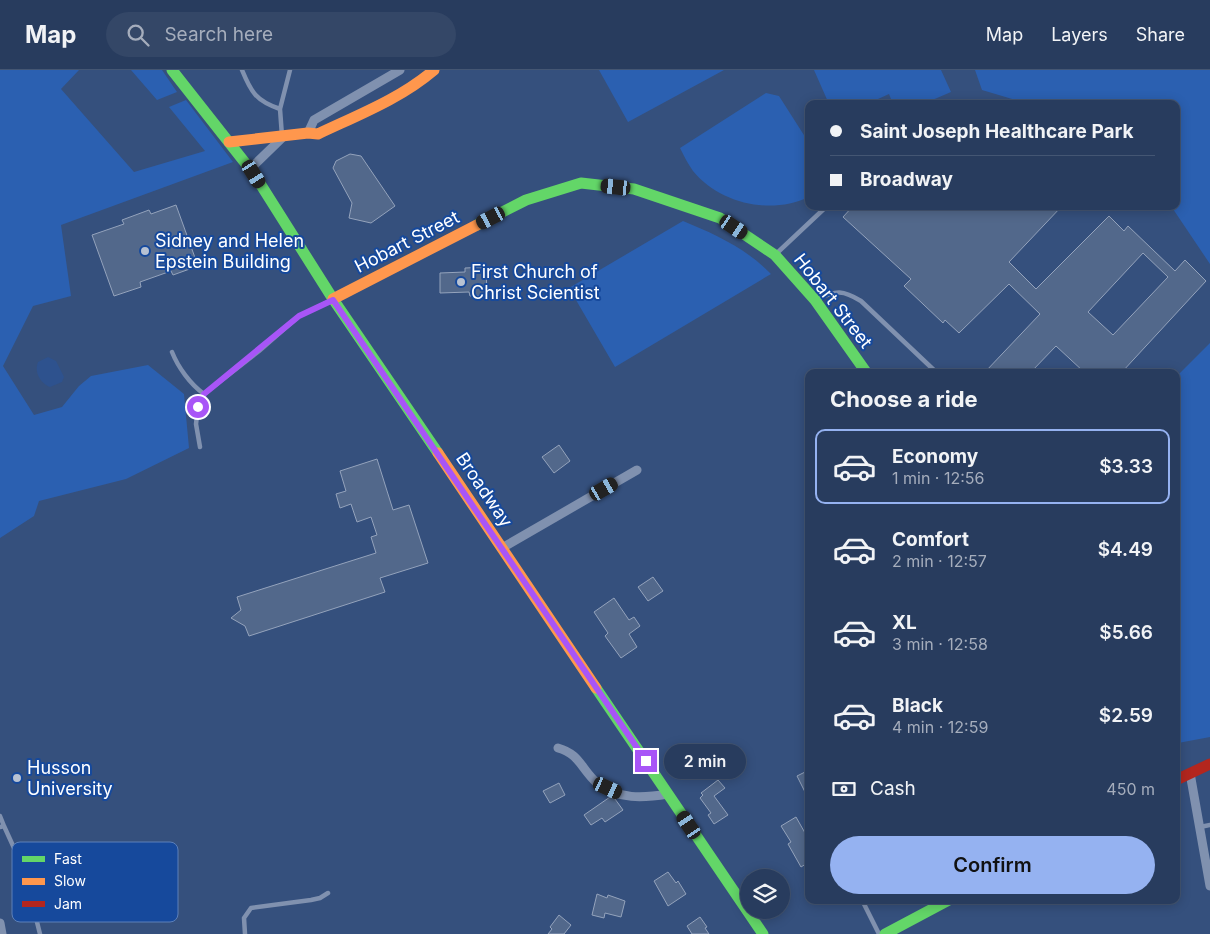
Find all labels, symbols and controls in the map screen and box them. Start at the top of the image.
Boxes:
search box [106,12,456,57]
text: Map [25,20,76,49]
icon: search [124,21,152,49]
text: Search here [164,23,273,46]
text: Map [986,24,1023,45]
text: Layers [1051,24,1108,45]
text: Share [1136,24,1185,45]
text: Saint Joseph Healthcare Park [860,120,1134,143]
car [239,157,268,191]
text: Broadway [860,168,953,191]
car [600,178,631,196]
car [474,205,507,231]
street label: Hobart Street [351,206,463,277]
car [717,212,750,242]
place label: Sidney and Helen Epstein Building [155,230,304,272]
marker: Sidney and Helen Epstein Building [139,245,151,257]
street label: Hobart Street [790,249,877,352]
place label: First Church of Christ Scientist [471,261,600,303]
marker: First Church of Christ Scientist [455,276,467,288]
text: Choose a ride [830,386,978,412]
route start [187,396,209,418]
icon: car [832,444,877,489]
text: Economy [892,445,978,468]
street label: Broadway [452,449,517,531]
text: $3.33 [1099,455,1153,478]
text: 1 min · 12:56 [892,468,984,488]
car [587,475,620,503]
icon: car [832,527,877,572]
text: Comfort [892,528,969,551]
text: $4.49 [1098,538,1153,561]
text: 2 min · 12:57 [892,551,987,571]
icon: car [832,610,877,655]
text: XL [892,611,917,634]
text: $5.66 [1099,621,1153,644]
text: 3 min · 12:58 [892,634,988,654]
icon: car [832,693,877,738]
text: Black [892,694,943,717]
text: $2.59 [1099,704,1153,727]
text: 4 min · 12:59 [892,717,988,737]
callout: 2 min [664,744,746,778]
route end [635,750,657,772]
text: 2 min [684,751,726,771]
place label: Husson University [27,757,113,799]
marker: Husson University [11,772,23,784]
car [591,775,624,801]
icon: cash [830,775,858,803]
text: Cash [870,777,916,800]
text: 450 m [1106,779,1155,799]
car [674,808,703,842]
button: Confirm [830,836,1155,894]
legend [12,842,178,922]
text: Fast [54,850,82,867]
map controls [740,869,790,919]
button: layers [740,869,790,919]
text: Slow [54,872,86,889]
text: Jam [54,895,82,912]

